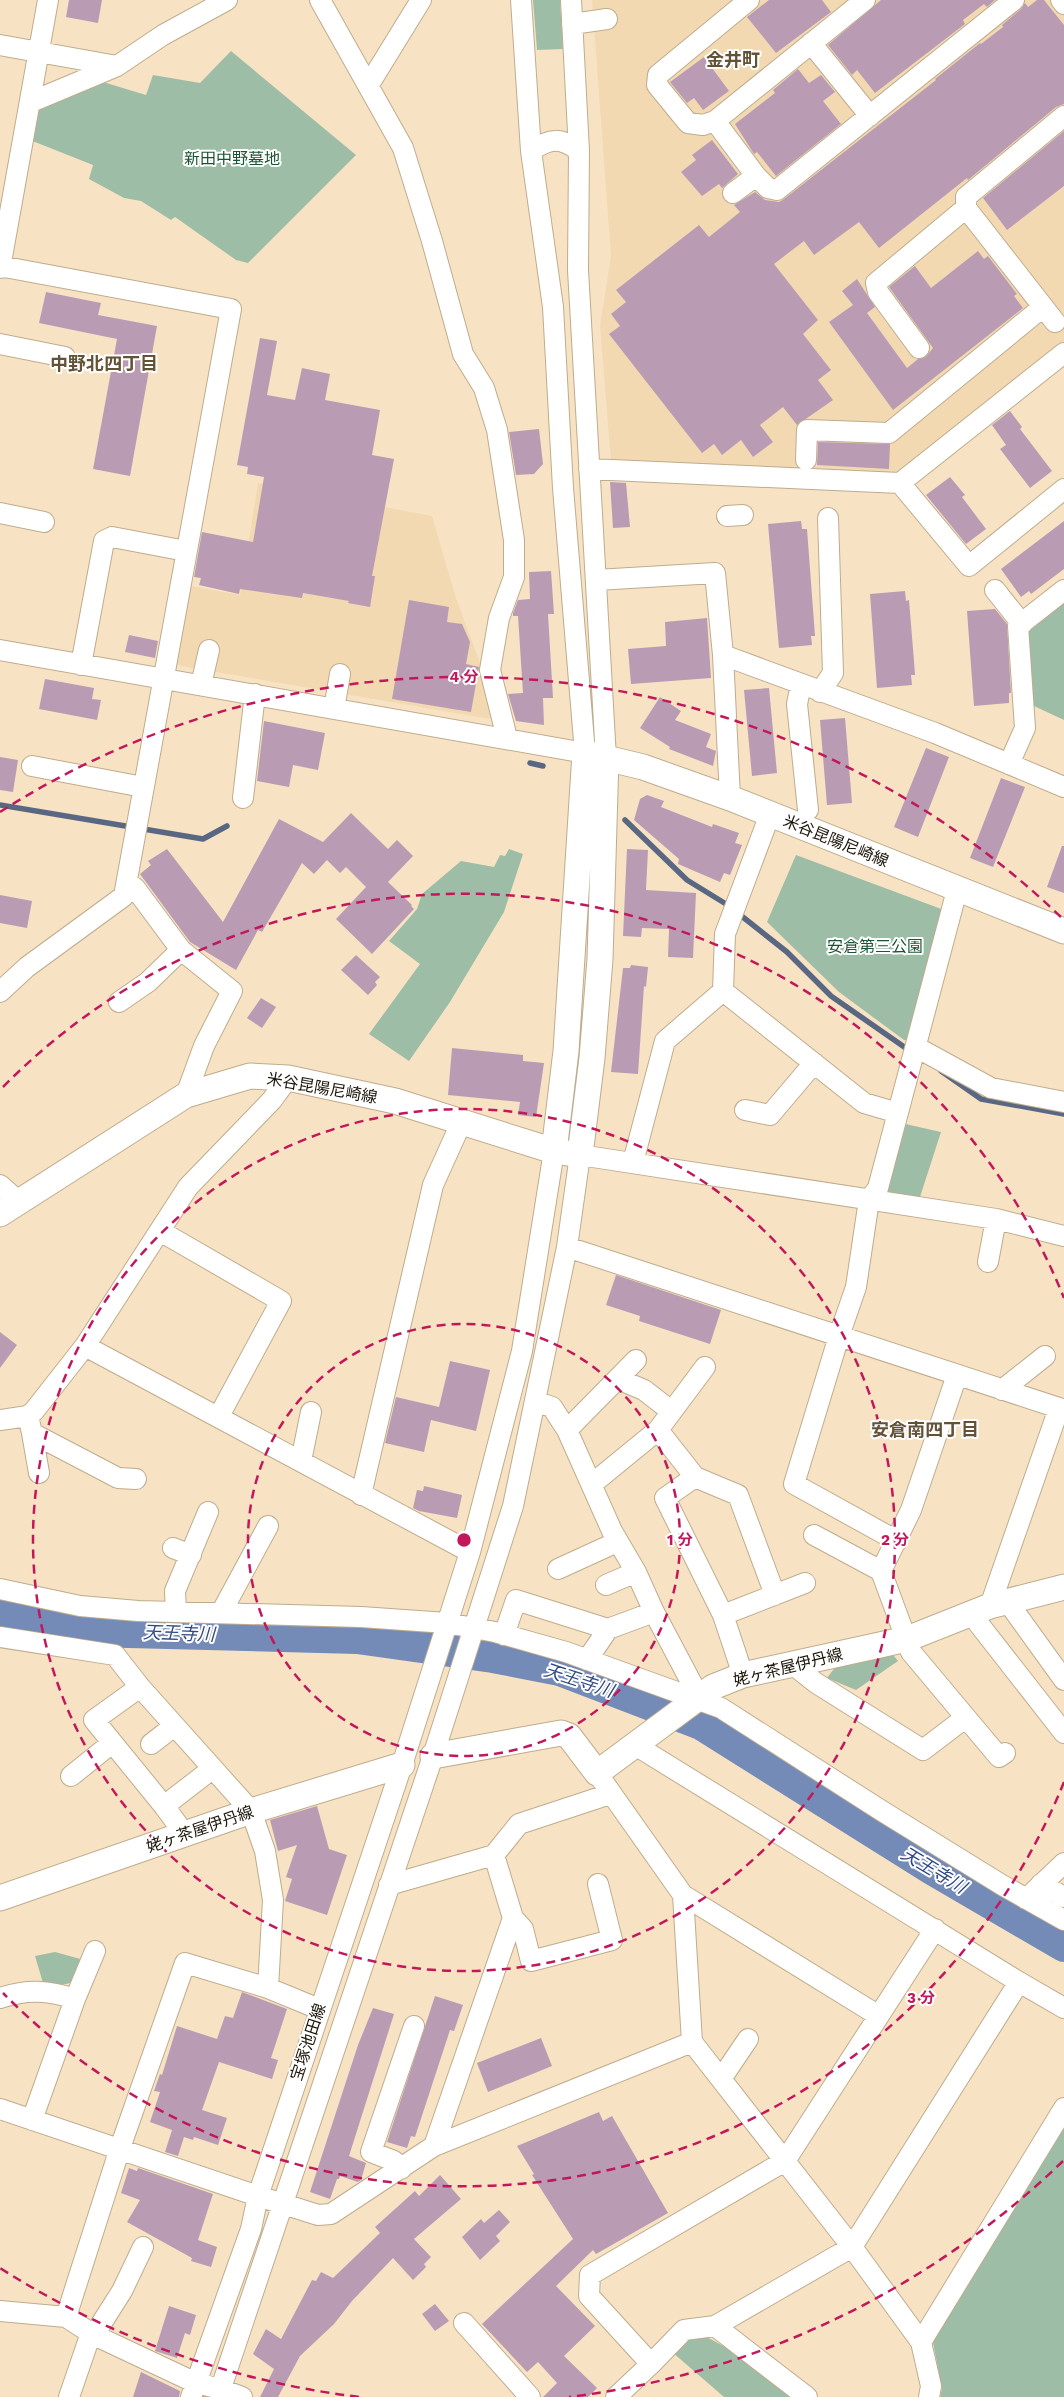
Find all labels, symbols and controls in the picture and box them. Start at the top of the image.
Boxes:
district label: 金井町 [706,49,760,70]
park label: 新田中野墓地 [184,149,280,168]
district label: 中野北四丁目 [50,353,158,374]
text: 4 分 [450,668,478,686]
street label: 米谷昆陽尼崎線 [781,811,891,871]
park label: 安倉第三公園 [827,937,923,956]
street label: 米谷昆陽尼崎線 [265,1069,379,1107]
district label: 安倉南四丁目 [871,1419,979,1440]
centre of rings [455,1531,473,1549]
text: 1 分 [667,1531,693,1549]
text: 2 分 [881,1531,909,1549]
water label: 天王寺川 [143,1621,217,1645]
street label: 姥ヶ茶屋伊丹線 [731,1644,845,1690]
water label: 天王寺川 [542,1659,618,1702]
street label: 姥ヶ茶屋伊丹線 [144,1802,256,1856]
water label: 天王寺川 [898,1842,972,1899]
text: 3 分 [907,1989,935,2007]
street label: 宝塚池田線 [287,2001,329,2083]

